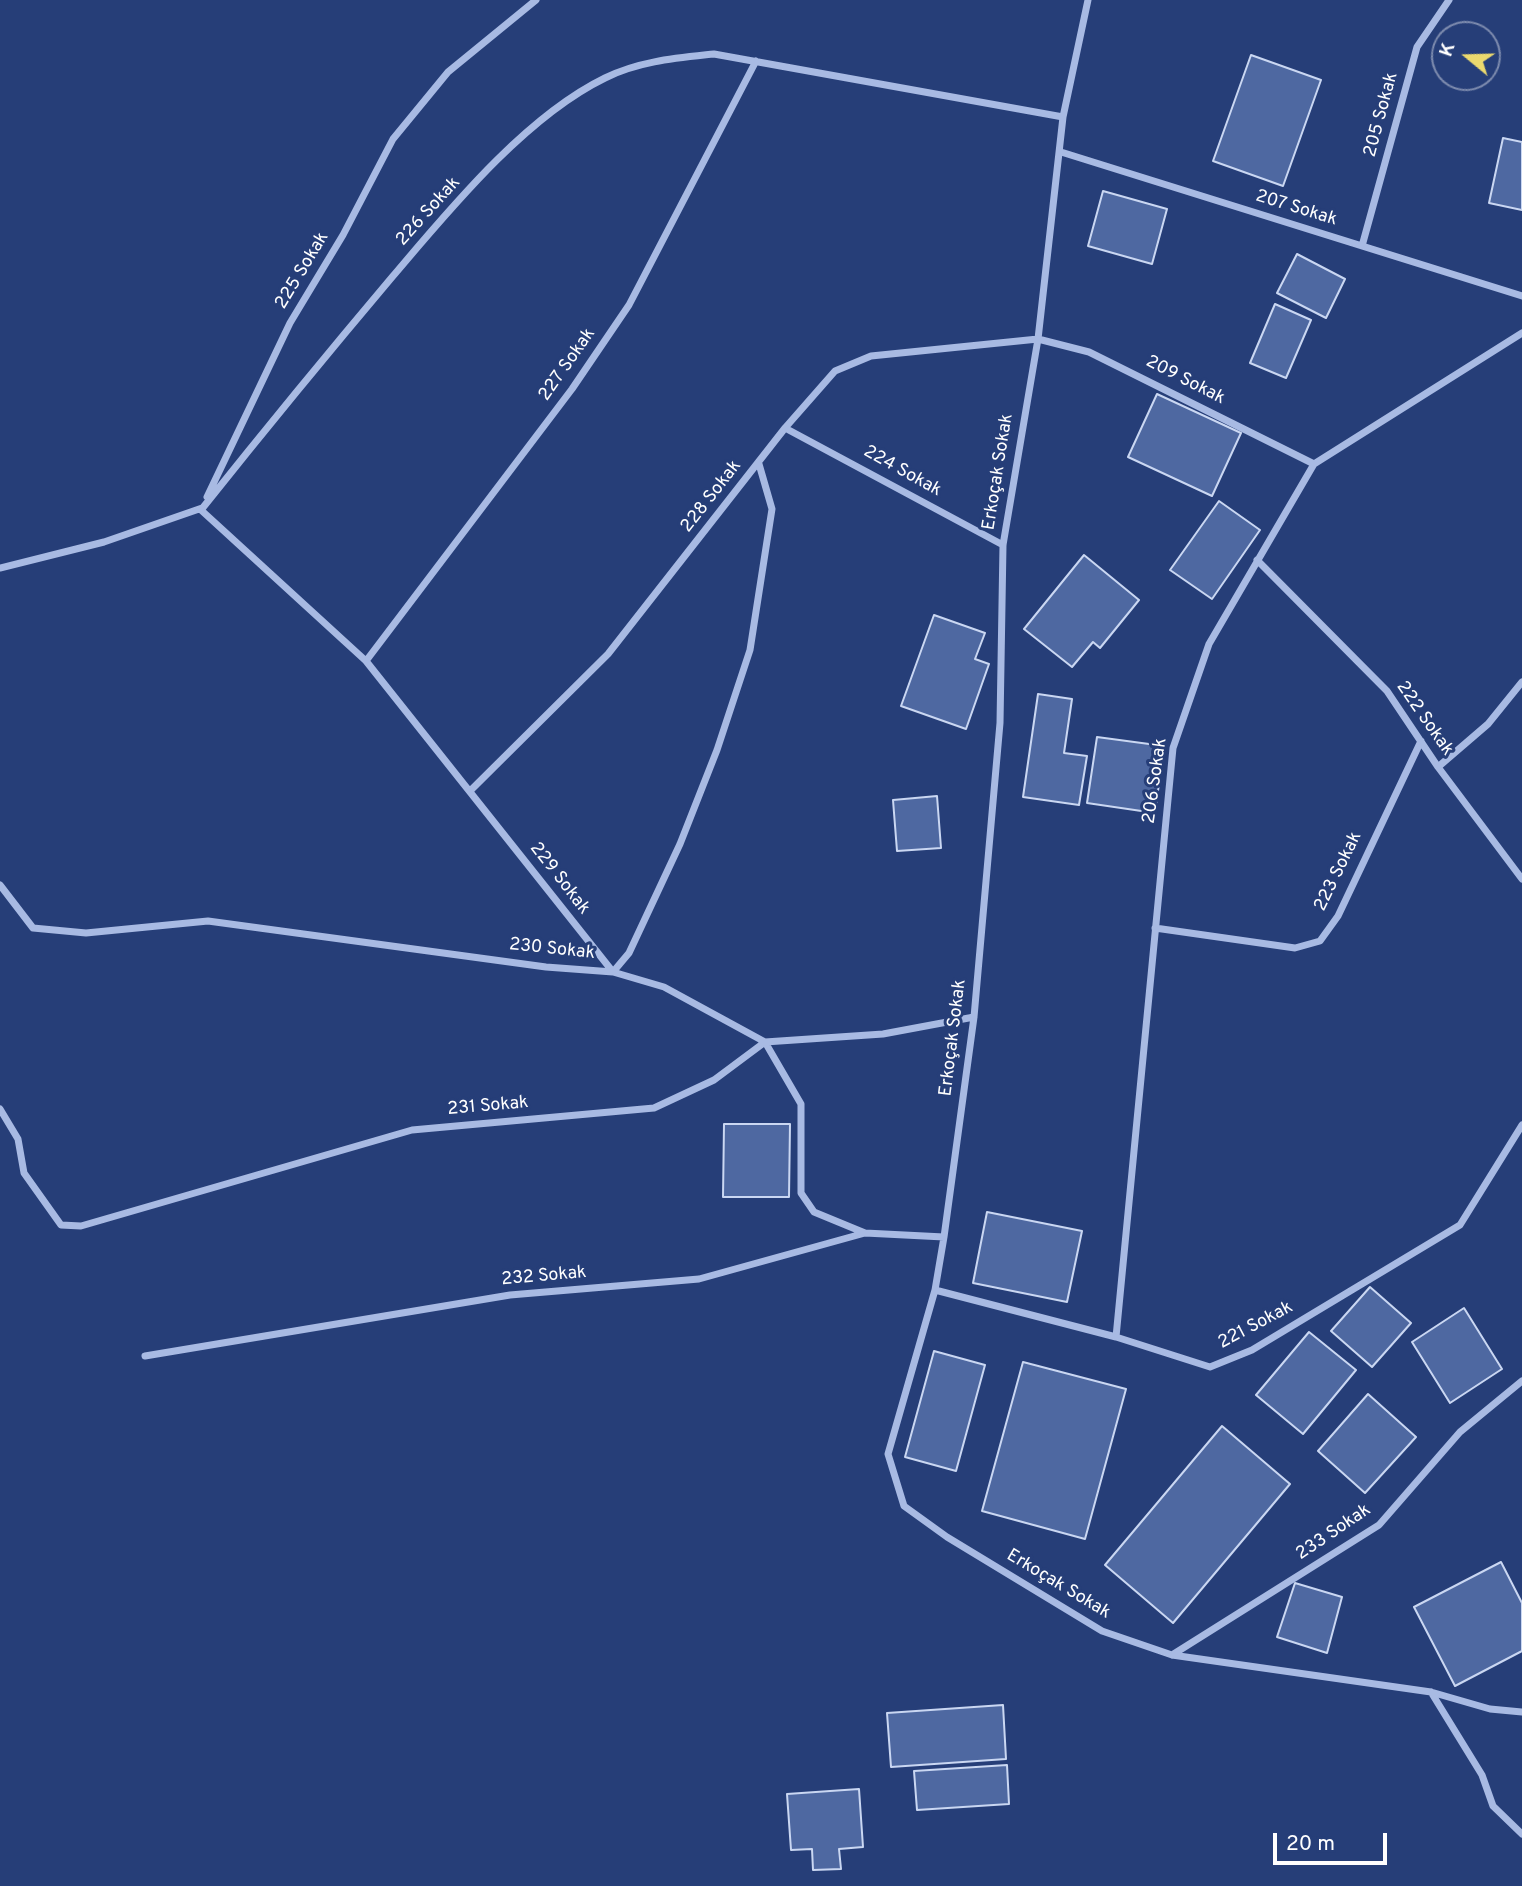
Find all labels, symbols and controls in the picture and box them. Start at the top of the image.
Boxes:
north arrow [1431,21,1501,91]
text: K [1434,40,1462,60]
street label: 205 Sokak [1360,70,1404,160]
street label: 226 Sokak [392,173,466,251]
street label: 207 Sokak [1253,186,1339,232]
street label: 225 Sokak [272,229,334,313]
street label: 227 Sokak [535,324,601,406]
street label: 209 Sokak [1142,352,1228,410]
street label: Erkoçak Sokak [979,412,1019,532]
street label: 224 Sokak [859,442,945,502]
street label: 228 Sokak [677,457,747,537]
street label: 222 Sokak [1391,678,1457,760]
street label: 206 Sokak [1139,737,1173,825]
street label: 223 Sokak [1311,829,1367,915]
street label: 229 Sokak [524,839,594,919]
street label: 230 Sokak [508,935,596,965]
street label: Erkoçak Sokak [936,978,972,1098]
street label: 231 Sokak [447,1093,529,1121]
street label: 232 Sokak [501,1263,587,1291]
street label: 221 Sokak [1215,1297,1297,1355]
street label: 233 Sokak [1292,1500,1376,1566]
street label: Erkoçak Sokak [1002,1545,1114,1625]
scale bar [1277,1820,1391,1864]
text: 20 m [1286,1831,1335,1858]

